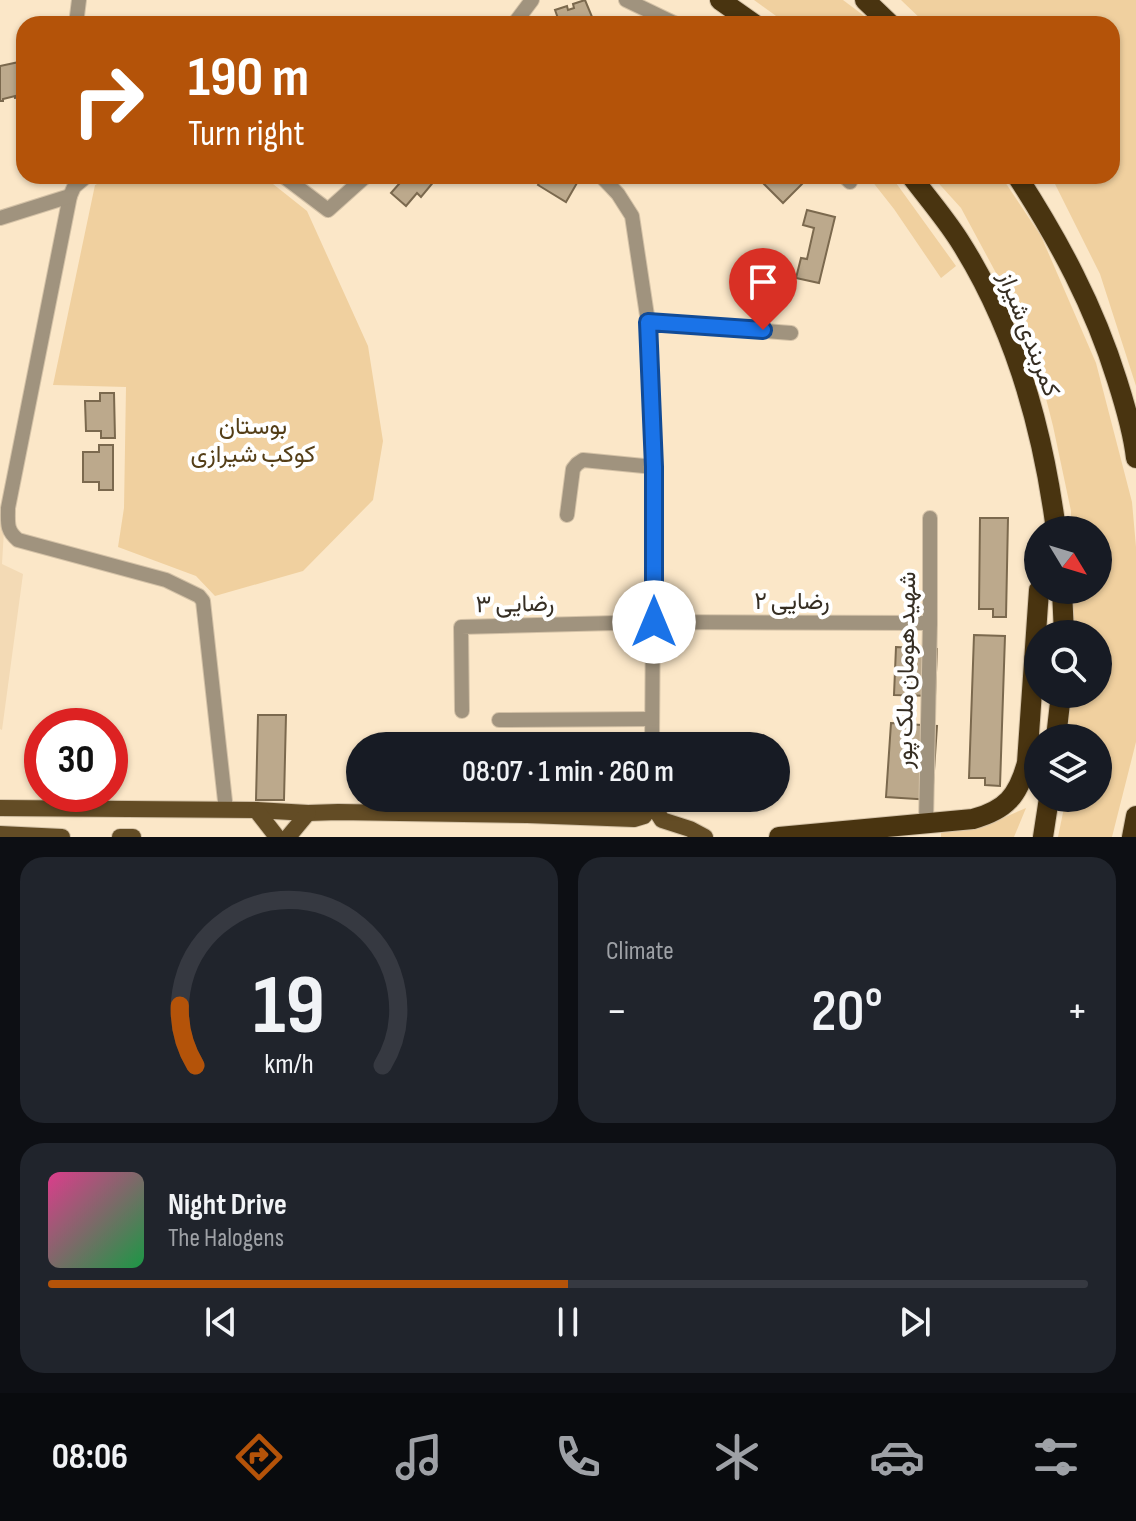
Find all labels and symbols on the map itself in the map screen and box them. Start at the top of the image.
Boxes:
pin [729,248,797,330]
street label: کمربندی شیراز [992,266,1066,401]
park label: بوستان کوکب شیرازی [191,412,315,469]
north arrow [1024,516,1112,604]
street label: شهید هومان ملک پور [890,571,923,770]
position arrow [612,580,696,664]
street label: رضایی ۲ [754,587,830,616]
street label: رضایی ۳ [475,589,555,619]
speed limit sign: 30 [24,708,128,812]

